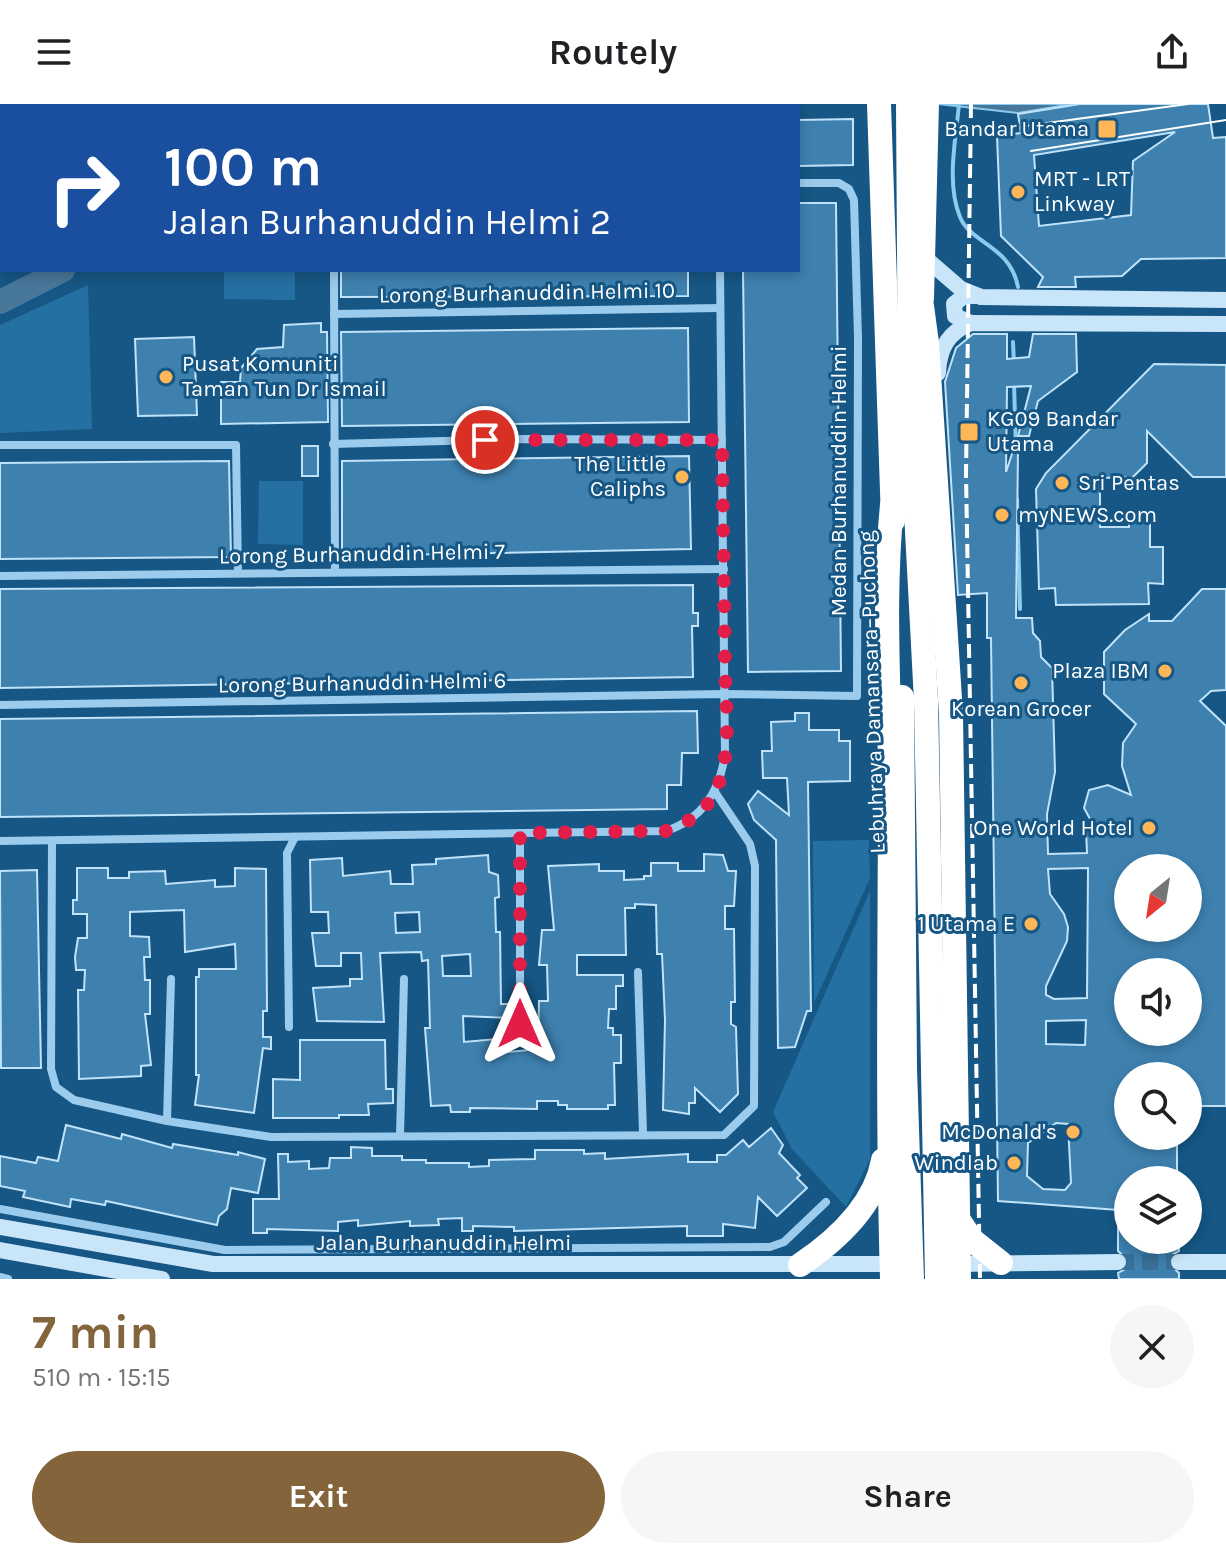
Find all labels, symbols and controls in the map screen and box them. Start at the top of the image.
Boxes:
icon: menu [32,30,76,74]
icon: share [1150,30,1194,74]
text: Routely [549,31,677,73]
place label: Bandar Utama [944,116,1089,142]
marker: Bandar Utama [1096,118,1118,140]
text: 100 m [164,134,322,199]
icon: right [32,136,136,240]
place label: MRT - LRT Linkway [1034,166,1130,217]
marker: MRT - LRT Linkway [1009,183,1027,201]
text: Jalan Burhanuddin Helmi 2 [164,201,611,243]
street label: Lorong Burhanuddin Helmi 10 [379,277,675,309]
street label: Medan Burhanuddin Helmi [826,346,852,616]
place label: Pusat Komuniti Taman Tun Dr Ismail [182,351,387,402]
marker: Pusat Komuniti Taman Tun Dr Ismail [157,368,175,386]
pin [451,406,519,474]
place label: KG09 Bandar Utama [987,406,1118,457]
icon: arrive [463,418,507,462]
marker: KG09 Bandar Utama [958,421,980,443]
place label: The Little Caliphs [574,451,666,502]
marker: The Little Caliphs [673,468,691,486]
place label: Sri Pentas [1078,470,1180,496]
marker: Sri Pentas [1053,474,1071,492]
place label: myNEWS.com [1018,502,1157,528]
marker: myNEWS.com [993,506,1011,524]
street label: Lebuhraya Damansara–Puchong [853,529,891,854]
street label: Lorong Burhanuddin Helmi 7 [219,539,505,569]
place label: Plaza IBM [1052,658,1149,684]
marker: Plaza IBM [1156,662,1174,680]
street label: Lorong Burhanuddin Helmi 6 [218,667,506,699]
marker: Korean Grocer [1012,674,1030,692]
place label: Korean Grocer [951,696,1091,722]
place label: One World Hotel [973,815,1133,841]
marker: One World Hotel [1140,819,1158,837]
north arrow [1114,854,1202,942]
map controls [1114,854,1202,1254]
place label: 1 Utama E [917,911,1015,937]
marker: 1 Utama E [1022,915,1040,933]
button: sound [1114,958,1202,1046]
position arrow [478,982,562,1066]
button: search [1114,1062,1202,1150]
place label: McDonald's [941,1119,1057,1145]
marker: McDonald's [1064,1123,1082,1141]
place label: Windlab [914,1150,998,1176]
marker: Windlab [1005,1154,1023,1172]
button: layers [1114,1166,1202,1254]
street label: Jalan Burhanuddin Helmi [316,1230,572,1256]
text: 7 min [32,1304,159,1360]
button: close [1110,1305,1194,1389]
text: 510 m · 15:15 [32,1362,171,1393]
button: Exit [32,1451,605,1543]
button: Share [621,1451,1194,1543]

